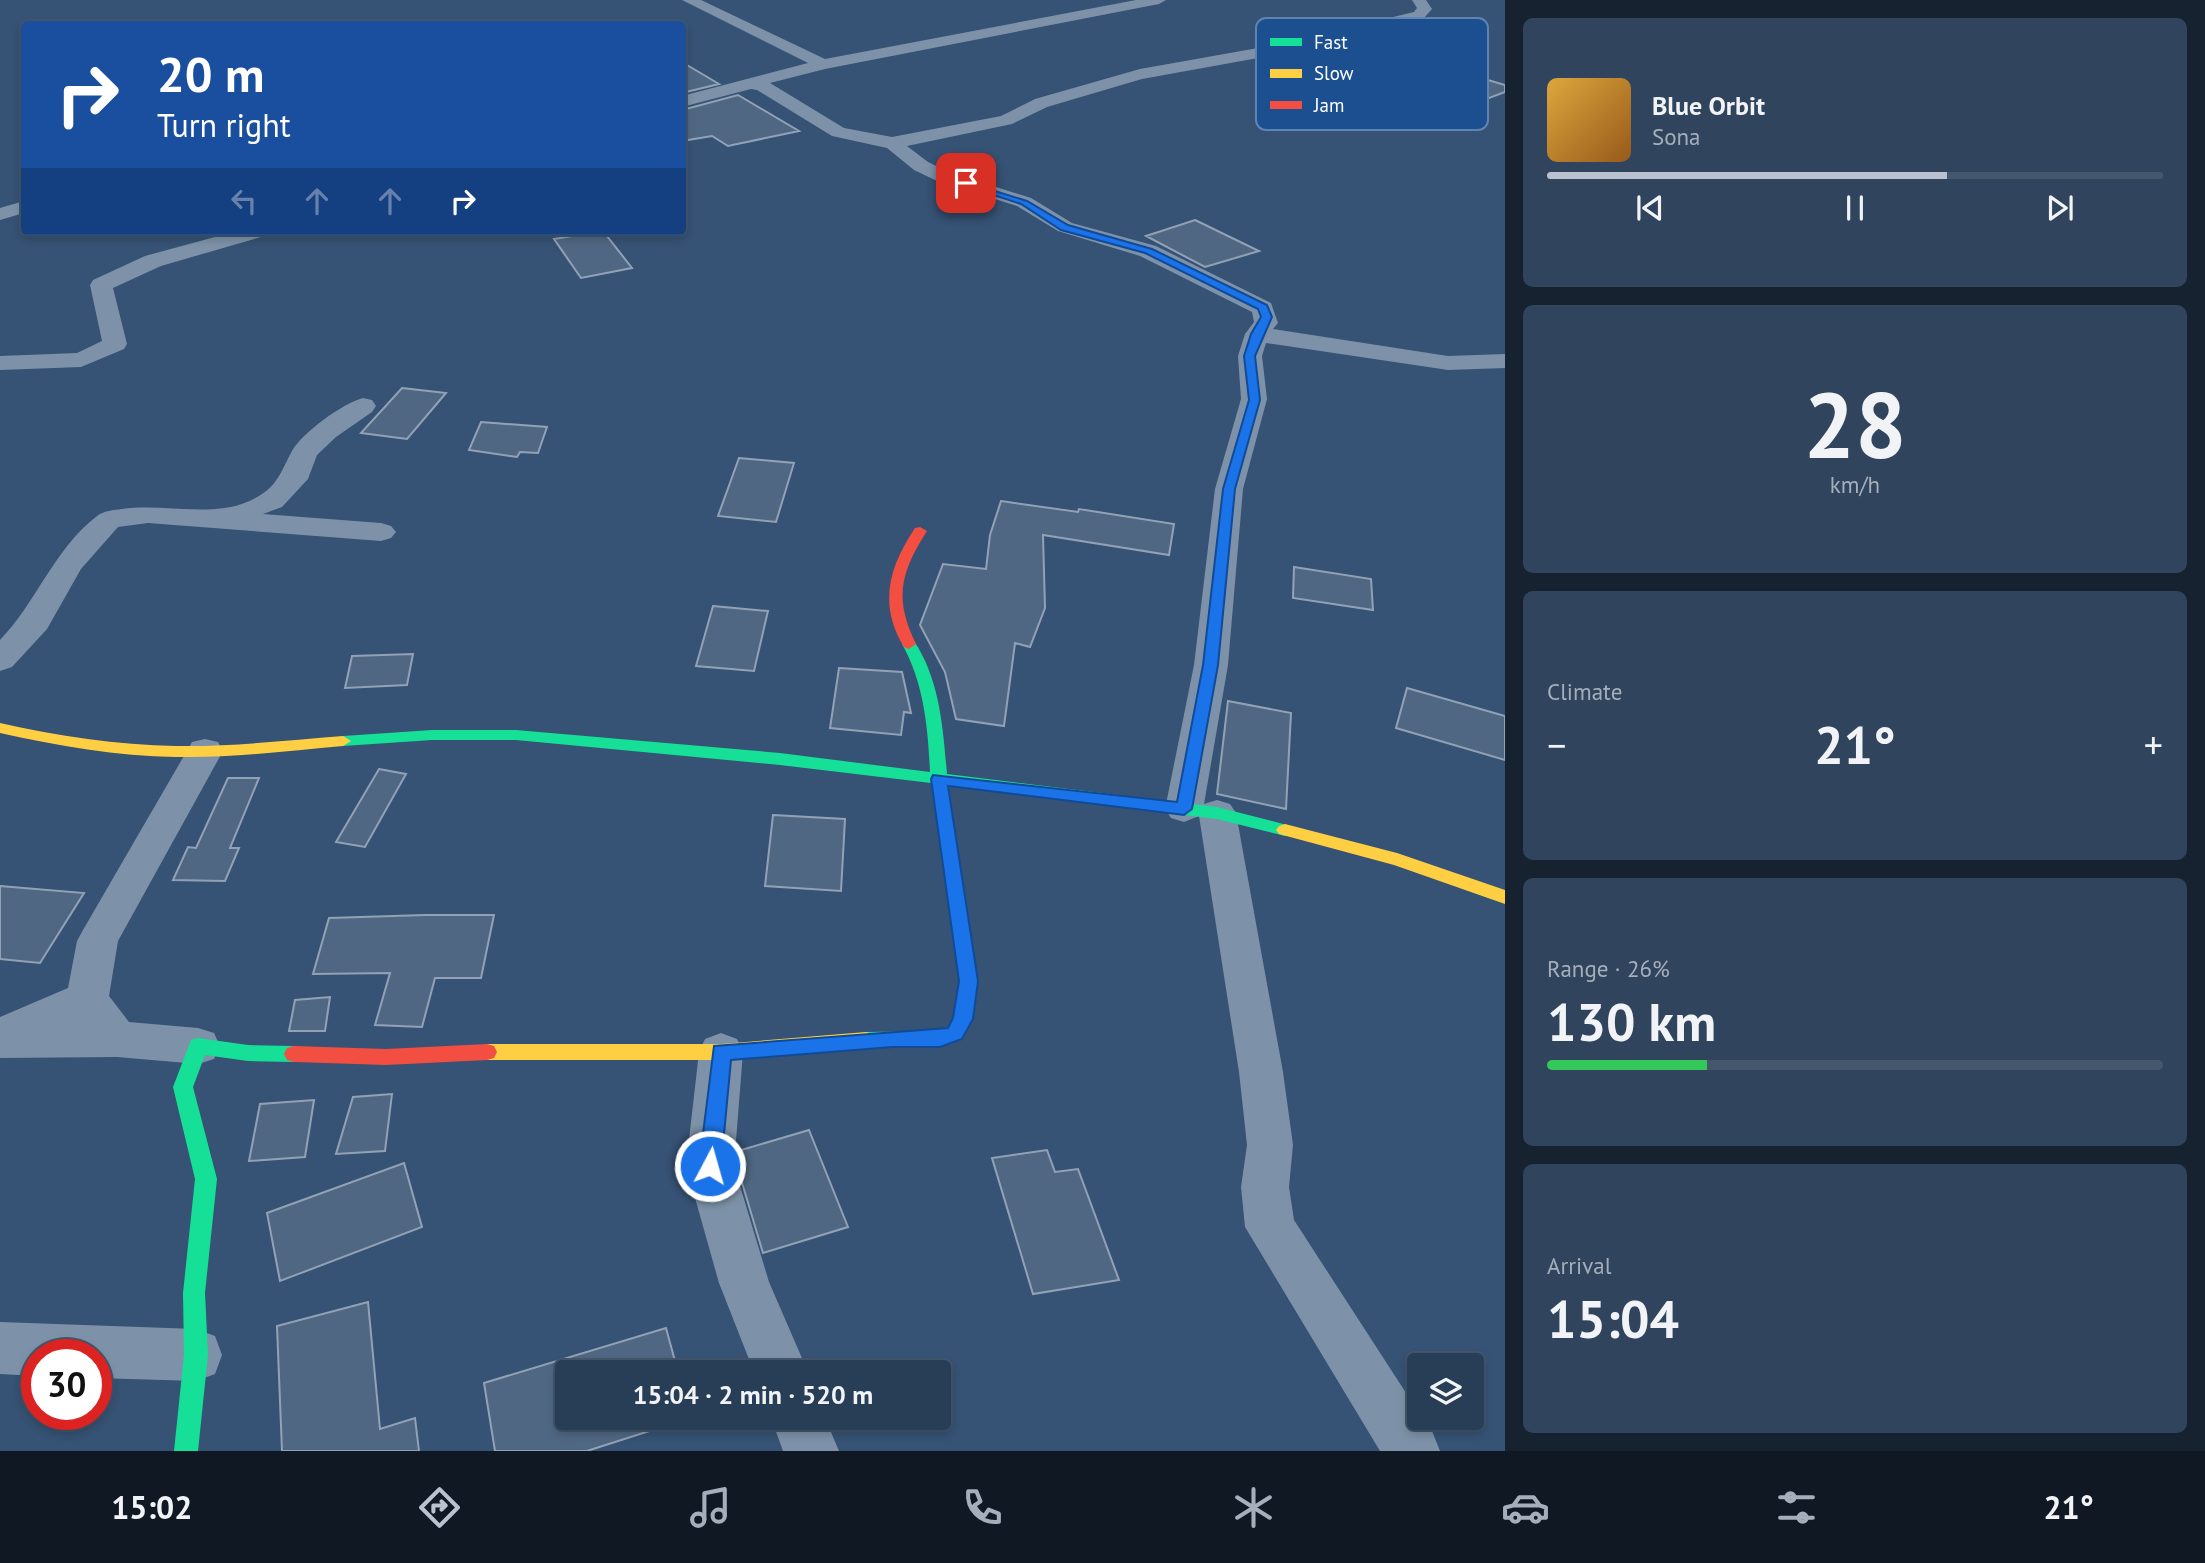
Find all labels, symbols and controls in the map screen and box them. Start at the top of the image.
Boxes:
legend [1256,18,1488,130]
text: Fast [1314,30,1348,54]
text: 20 m [157,42,264,106]
icon: right [42,49,133,140]
text: Slow [1314,61,1354,85]
text: Blue Orbit [1652,89,1765,122]
text: Jam [1313,93,1344,117]
text: Turn right [157,104,291,146]
text: Sona [1652,122,1701,151]
pin [936,153,996,213]
icon: arrive [947,164,985,202]
icon: left [225,182,263,220]
icon: ahead [298,182,336,220]
icon: ahead [371,182,409,220]
icon: right [444,182,482,220]
icon: previous [1631,189,1669,227]
icon: pause [1836,189,1874,227]
icon: next [2041,189,2079,227]
text: 28 [1803,365,1907,483]
text: km/h [1830,470,1880,499]
text: Climate [1547,677,1622,706]
text: 21° [1814,711,1896,778]
text: − [1547,720,1566,769]
text: + [2144,720,2163,769]
text: Range · 26% [1547,954,1670,983]
text: 130 km [1547,988,1716,1055]
position arrow [673,1129,747,1203]
text: Arrival [1547,1251,1611,1280]
text: 15:04 [1547,1285,1679,1352]
speed limit sign: 30 [21,1339,112,1430]
map controls [1407,1353,1484,1430]
button: layers [1407,1353,1484,1430]
text: 15:04 · 2 min · 520 m [633,1378,873,1411]
icon: directions [415,1483,464,1532]
icon: music [686,1483,735,1532]
icon: phone [958,1483,1007,1532]
icon: climate [1229,1483,1278,1532]
icon: car [1501,1483,1550,1532]
icon: filters [1772,1483,1821,1532]
text: 15:02 [111,1486,192,1528]
text: 21° [2043,1486,2094,1528]

